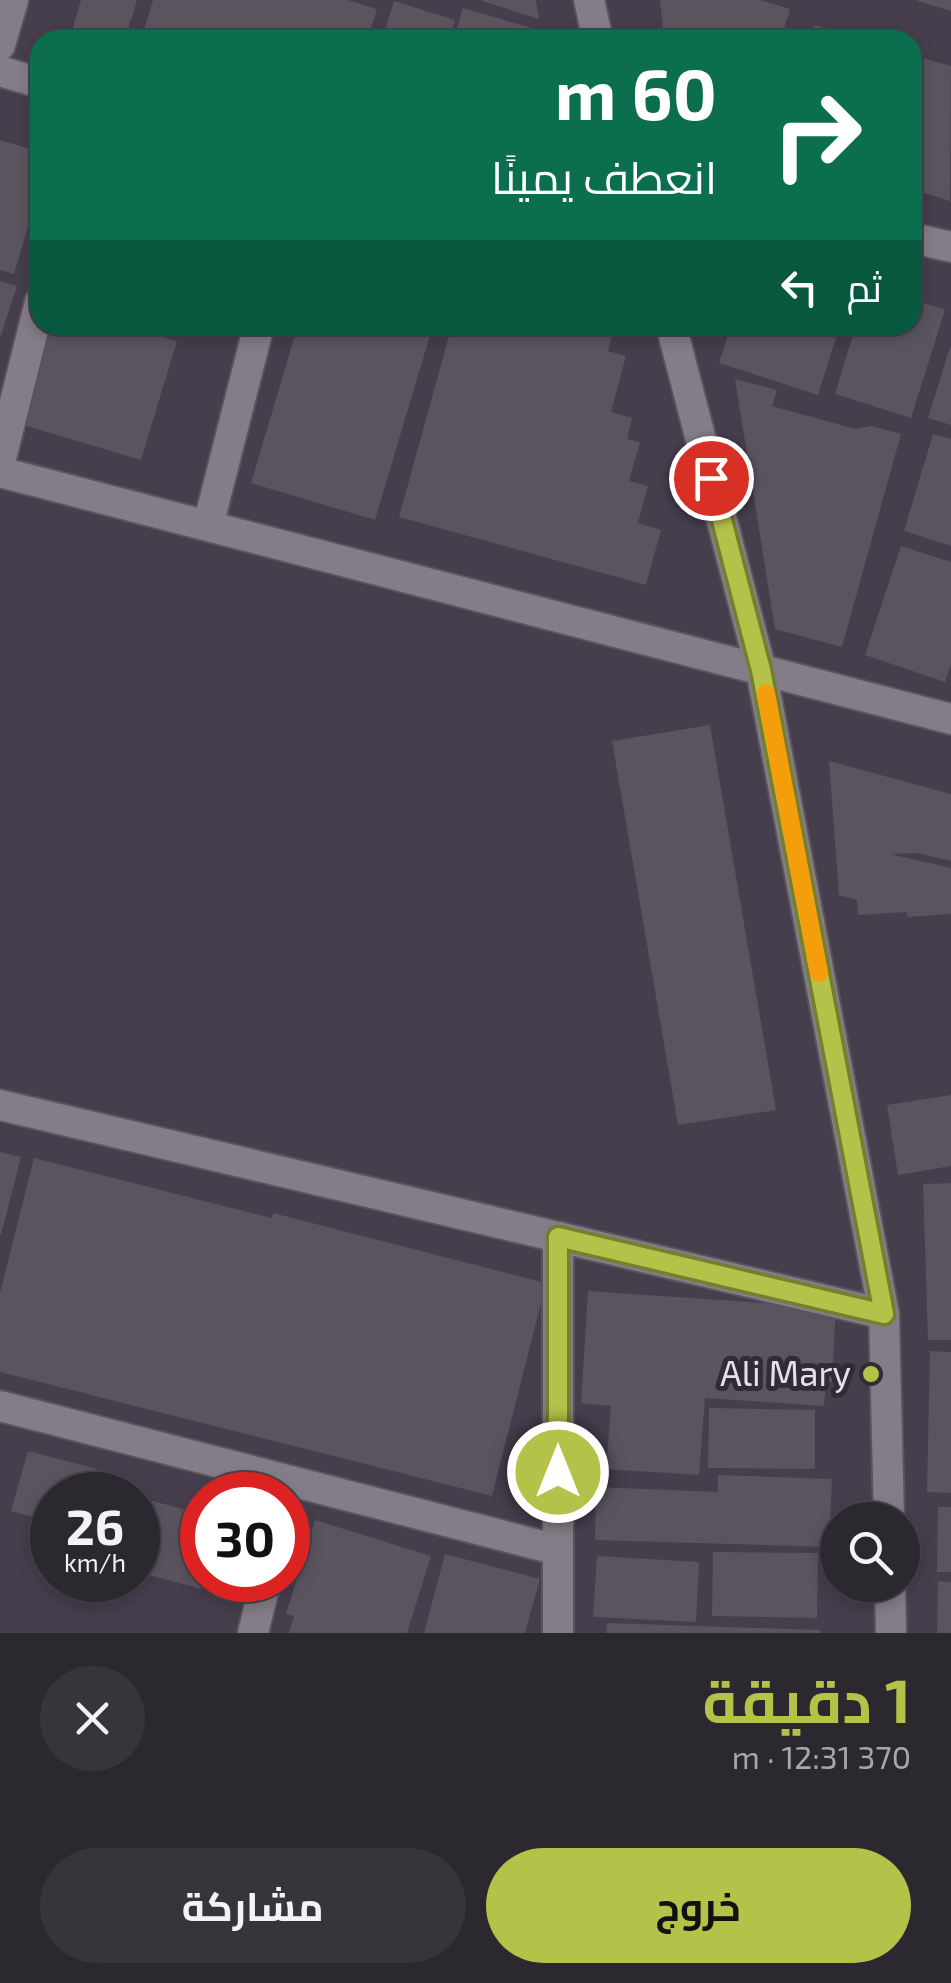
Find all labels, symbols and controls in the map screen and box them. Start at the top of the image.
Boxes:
text: 60 m [555,50,717,134]
icon: right [752,70,882,200]
text: انعطف يمينًا [491,149,717,203]
icon: left [772,260,827,315]
text: ثم [847,264,882,310]
pin [669,436,754,521]
icon: arrive [684,451,739,506]
place label: Ali Mary [720,1351,851,1393]
marker: Ali Mary [860,1363,882,1385]
position arrow [506,1420,610,1524]
speed limit sign: 30 [180,1472,310,1602]
text: 26 [66,1495,124,1555]
map controls [820,1502,920,1602]
button: search [820,1502,920,1602]
text: km/h [64,1547,126,1577]
text: 1 دقيقة [702,1663,911,1735]
button: close [40,1666,145,1771]
text: 370 m · 12:31 [732,1737,911,1775]
button: مشاركة [40,1848,466,1963]
button: خروج [486,1848,911,1963]

